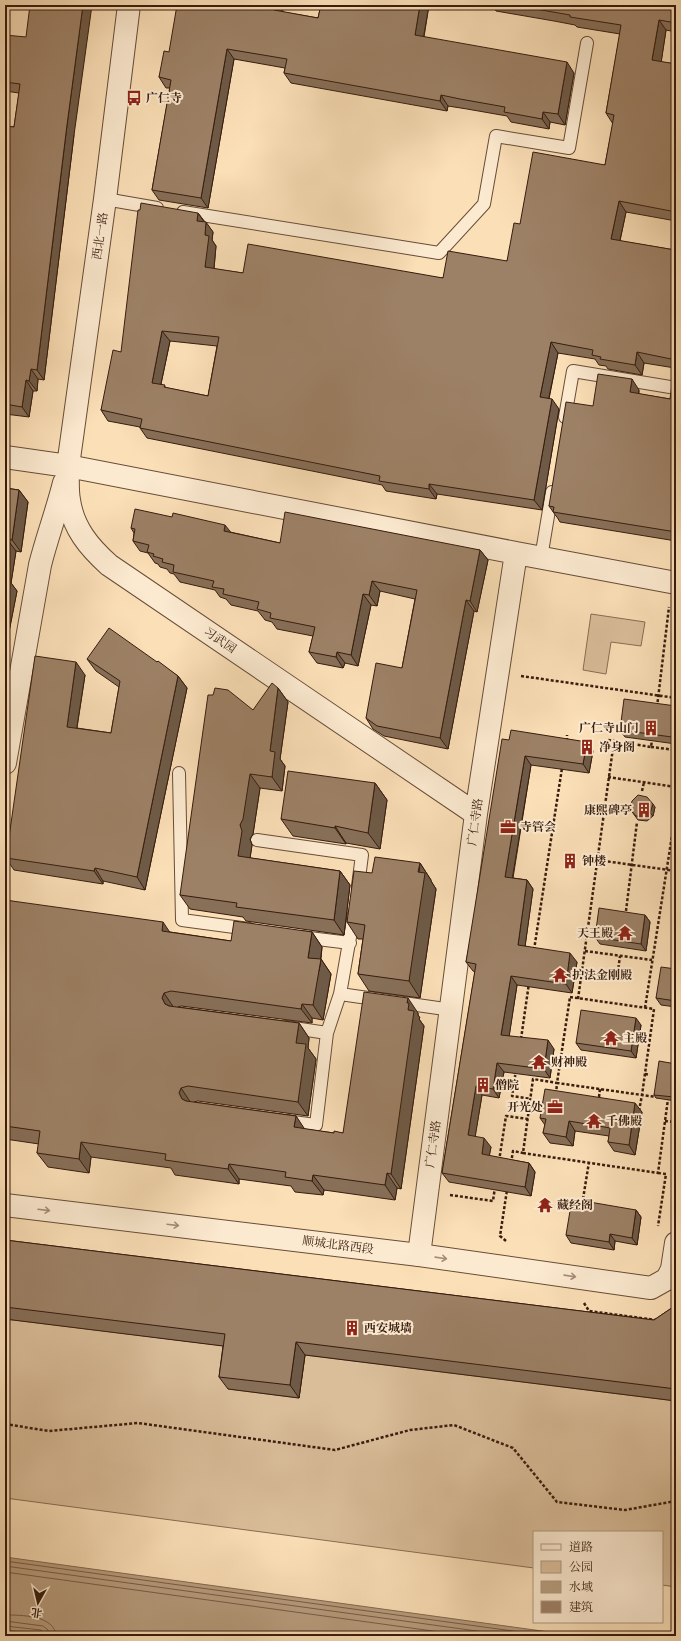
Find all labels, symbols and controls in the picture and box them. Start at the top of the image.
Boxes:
bus stop icon: 广仁寺 [125,89,143,107]
place label: 广仁寺 [146,91,182,105]
street label: 西北一路 [90,211,110,261]
street label: 习武园 [201,624,239,656]
building icon: 广仁寺山门 [642,719,660,737]
place label: 广仁寺山门 [579,721,639,735]
building icon: 净身阁 [578,738,596,756]
place label: 净身阁 [599,740,635,754]
street label: 广仁寺路 [465,797,485,847]
building icon: 康熙碑亭 [635,801,653,819]
place label: 康熙碑亭 [584,803,632,817]
office icon: 寺管会 [499,818,517,836]
place label: 寺管会 [520,820,556,834]
building icon: 钟楼 [561,852,579,870]
place label: 钟楼 [582,854,606,868]
temple icon: 天王殿 [616,924,634,942]
place label: 天王殿 [577,926,614,940]
temple icon: 护法金刚殿 [551,966,569,984]
place label: 护法金刚殿 [572,968,633,982]
temple icon: 主殿 [602,1029,620,1047]
place label: 主殿 [623,1031,648,1045]
temple icon: 财神殿 [530,1053,548,1071]
place label: 财神殿 [551,1055,588,1069]
building icon: 僧院 [474,1076,492,1094]
place label: 僧院 [495,1078,519,1092]
office icon: 开光处 [546,1098,564,1116]
place label: 开光处 [507,1100,543,1114]
temple icon: 千佛殿 [585,1112,603,1130]
place label: 千佛殿 [606,1114,643,1128]
street label: 广仁寺路 [423,1119,443,1169]
temple icon: 藏经阁 [536,1196,554,1214]
place label: 藏经阁 [557,1198,593,1212]
one-way arrow [37,1206,50,1214]
one-way arrow [166,1222,179,1229]
street label: 顺城北路西段 [301,1234,375,1256]
one-way arrow [434,1254,447,1262]
one-way arrow [563,1272,576,1280]
building icon: 西安城墙 [343,1319,361,1337]
place label: 西安城墙 [364,1321,412,1335]
legend [533,1531,663,1623]
text: 道路 [569,1540,593,1554]
text: 公园 [569,1560,593,1574]
text: 水域 [569,1580,593,1594]
north arrow [18,1583,58,1623]
text: 建筑 [569,1600,593,1614]
text: 北 [30,1605,43,1620]

